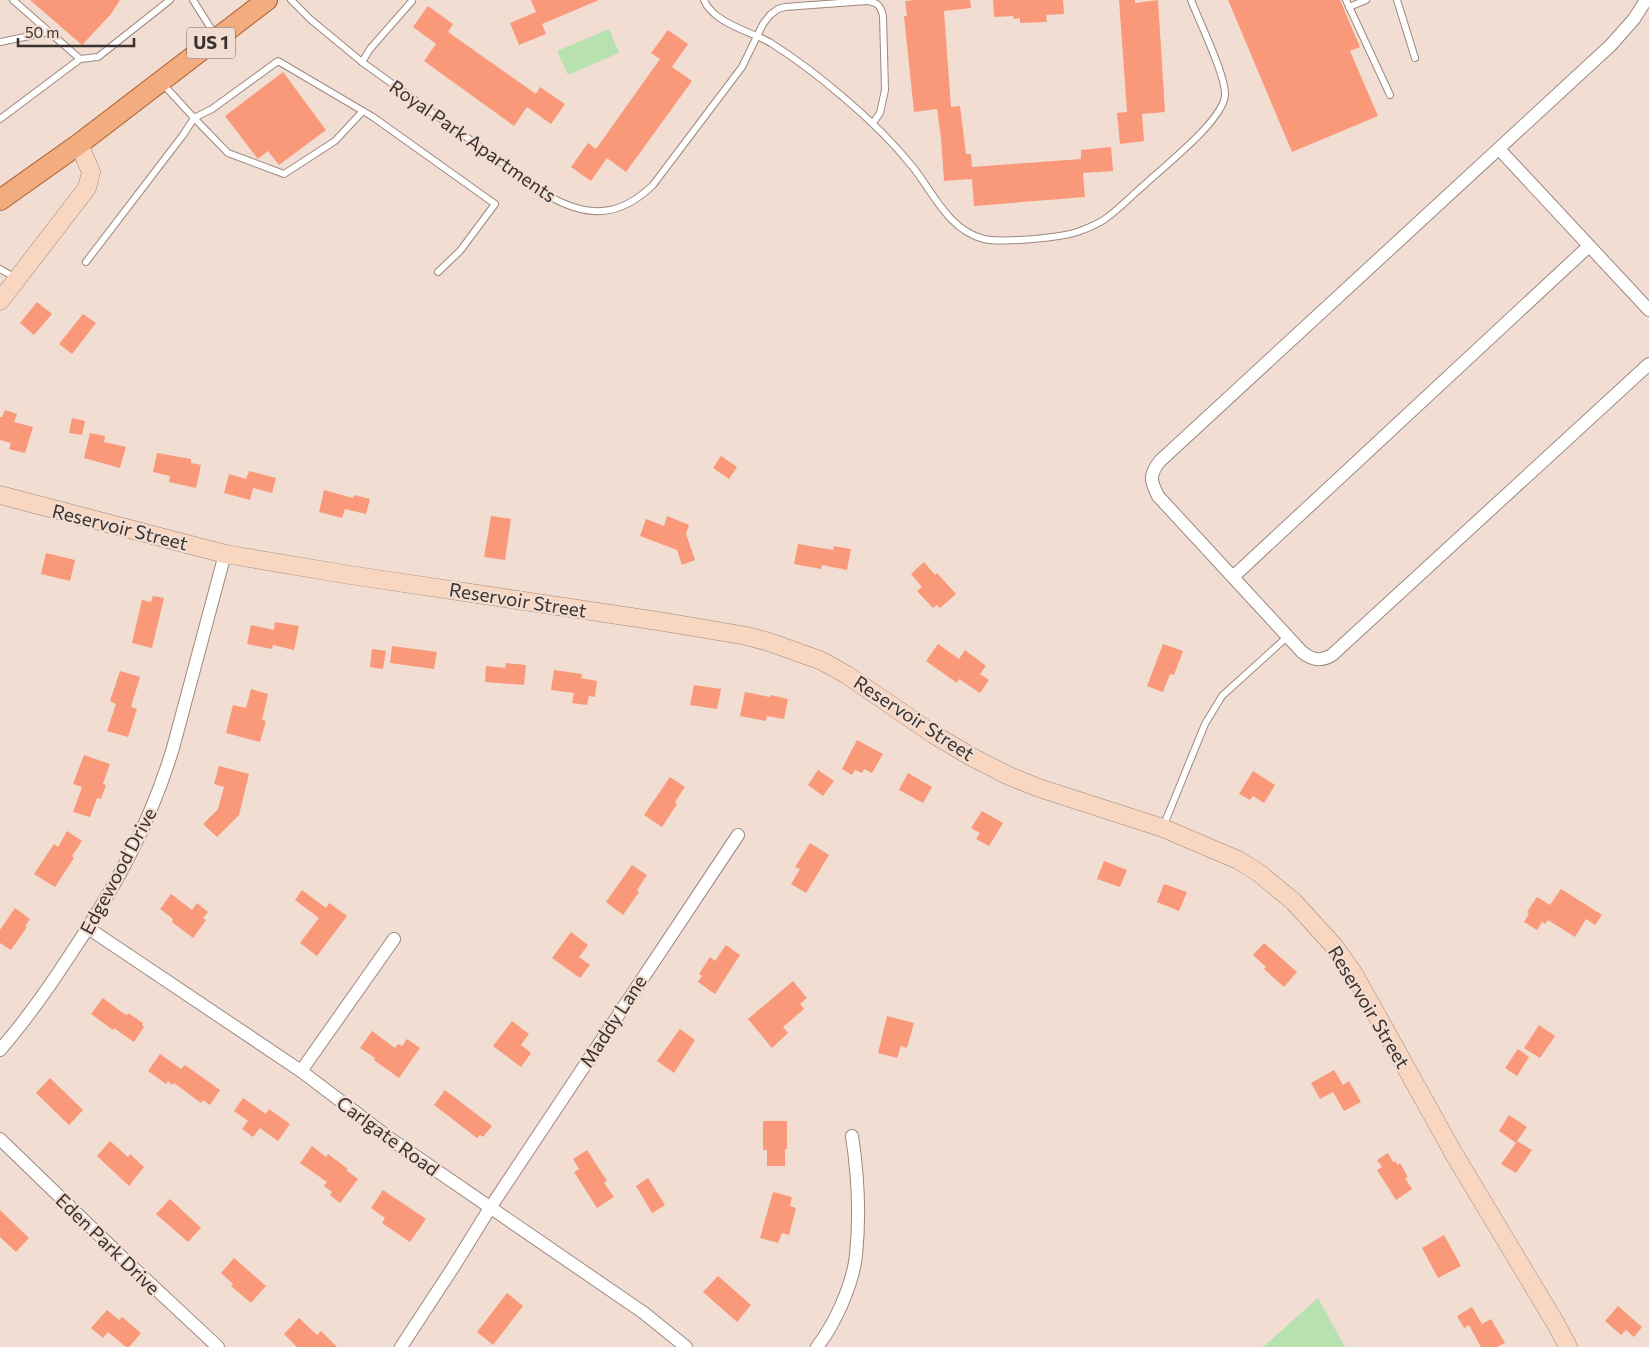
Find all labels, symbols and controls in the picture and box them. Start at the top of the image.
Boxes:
scale bar [18,15,134,47]
text: 50 m [25,23,59,41]
road number: US 1 [187,28,235,58]
street label: Royal Park Apartments [386,74,561,207]
street label: Reservoir Street [50,499,191,555]
street label: Reservoir Street [448,577,589,622]
street label: Reservoir Street [850,670,979,765]
street label: Edgewood Drive [74,803,161,938]
street label: Reservoir Street [1324,941,1415,1072]
street label: Maddy Lane [574,970,651,1071]
street label: Carlgate Road [333,1091,444,1181]
street label: Eden Park Drive [51,1188,165,1299]

